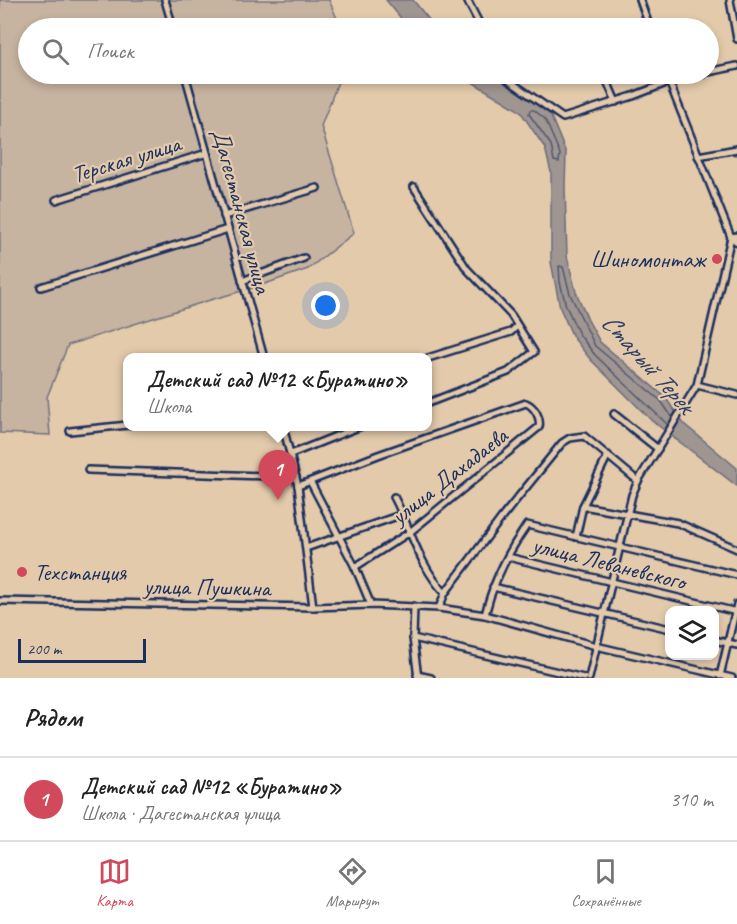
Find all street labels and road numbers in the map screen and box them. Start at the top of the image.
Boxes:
street label: Дагестанская улица [206,125,279,298]
street label: Терская улица [68,128,186,190]
street label: улица Дахадаева [383,420,515,532]
street label: улица Леваневского [527,529,691,597]
street label: улица Пушкина [141,571,273,603]

